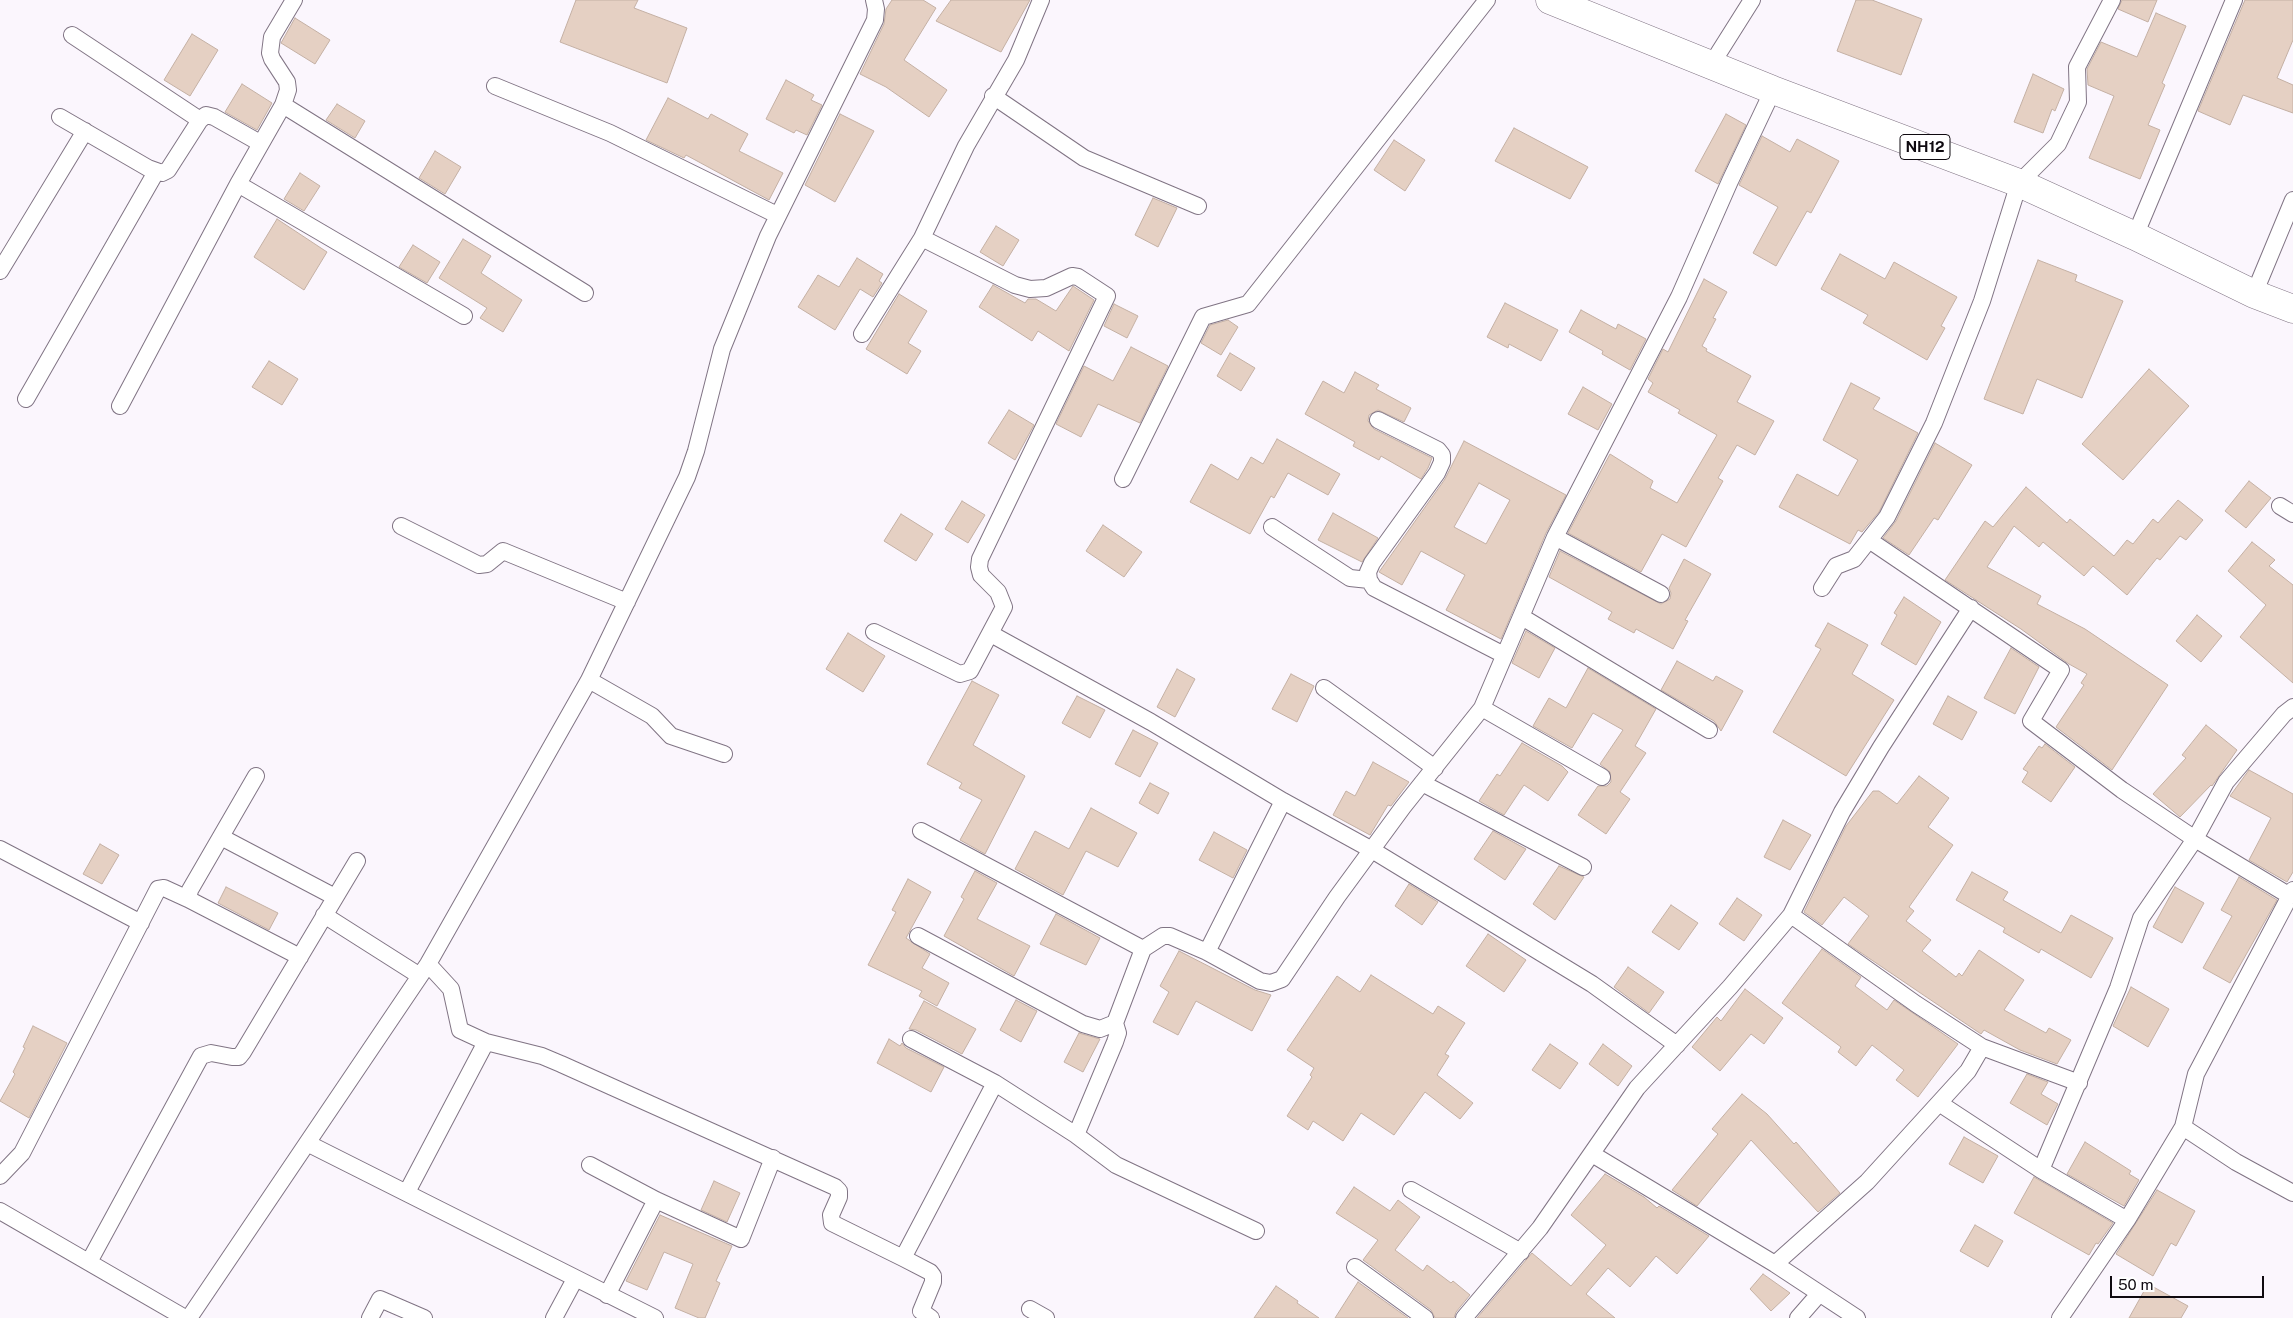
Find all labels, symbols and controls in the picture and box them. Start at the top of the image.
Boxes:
road number: NH12 [1900,134,1950,160]
scale bar [2113,1266,2267,1298]
text: 50 m [2118,1276,2153,1293]

